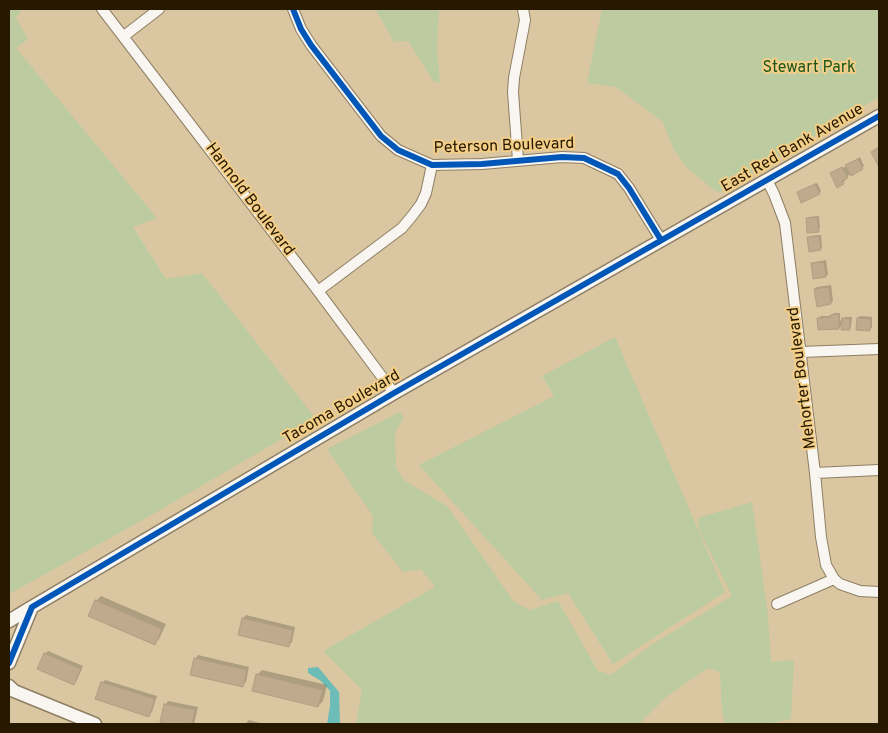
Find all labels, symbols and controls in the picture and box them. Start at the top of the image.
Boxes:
park label: Stewart Park [763,59,855,79]
street label: East Red Bank Avenue [718,100,868,198]
street label: Peterson Boulevard [433,135,575,159]
street label: Hannold Boulevard [200,140,298,260]
street label: Mehorter Boulevard [785,306,821,450]
street label: Tacoma Boulevard [280,367,404,449]

